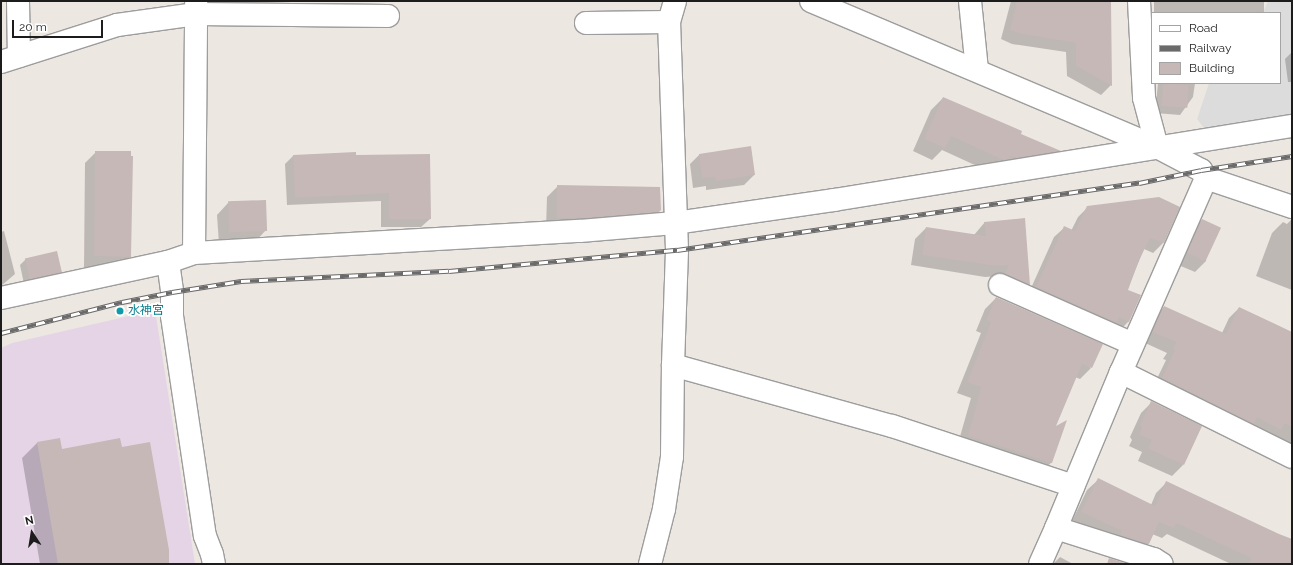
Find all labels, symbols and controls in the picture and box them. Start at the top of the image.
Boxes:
scale bar [14,12,105,38]
legend [1151,12,1281,84]
text: 20 m [19,20,47,34]
text: Road [1189,21,1218,35]
text: Railway [1189,41,1231,55]
text: Building [1189,61,1235,75]
place label: 水神宮 [128,304,164,318]
marker: 水神宮 [115,306,125,316]
north arrow [12,513,52,553]
text: N [24,514,35,528]

